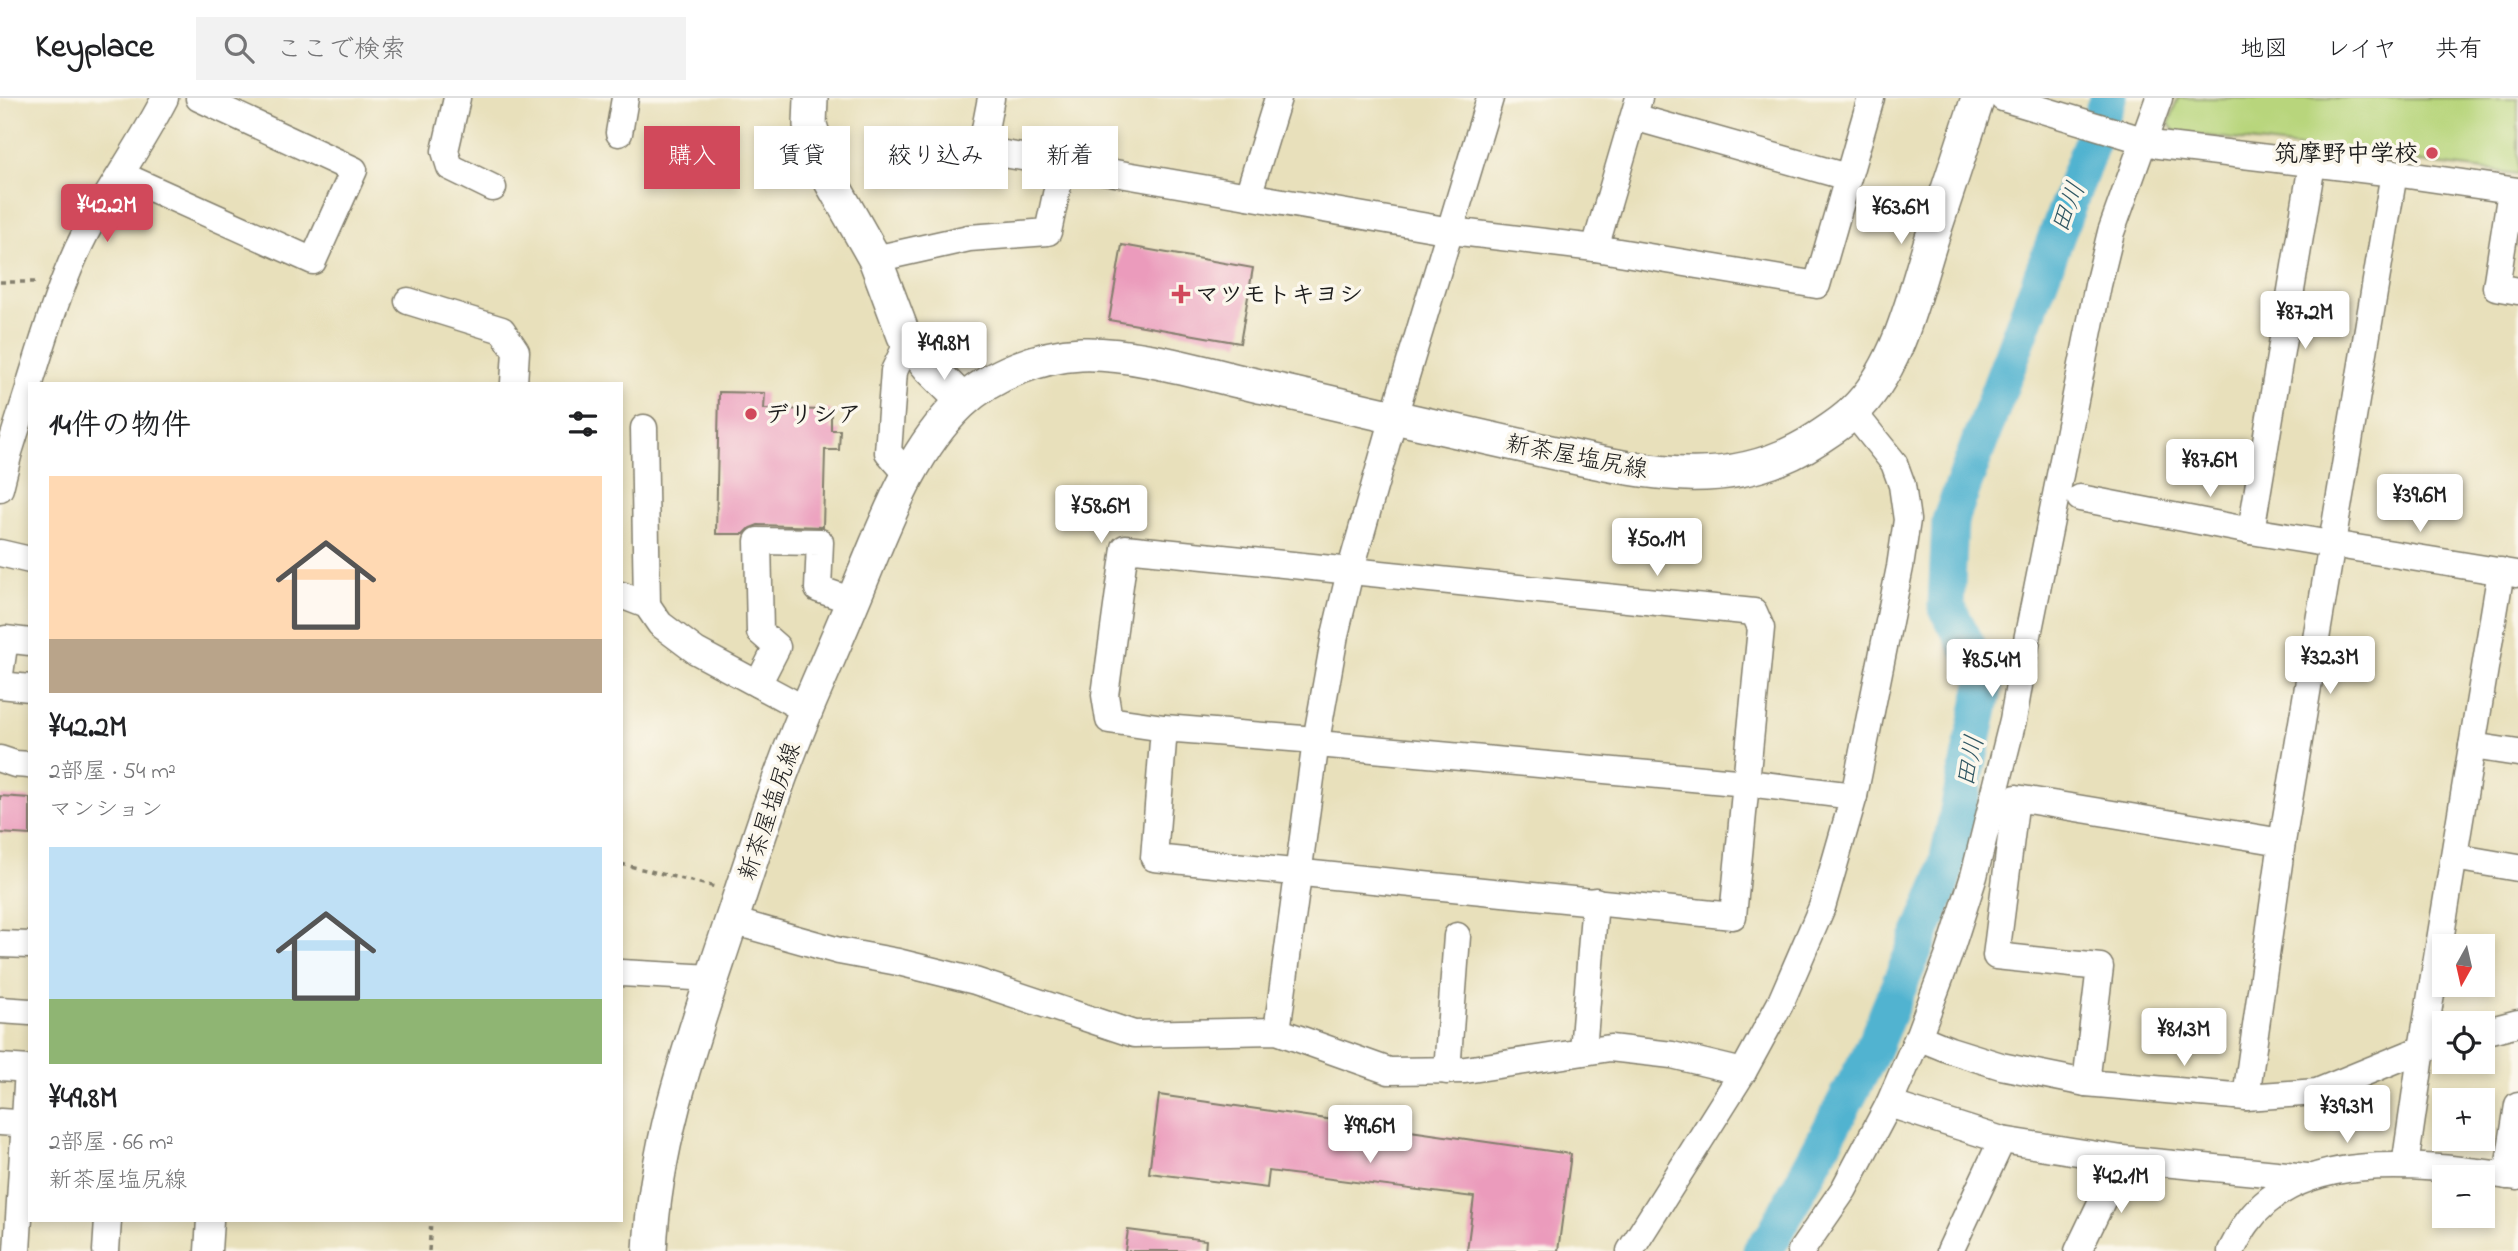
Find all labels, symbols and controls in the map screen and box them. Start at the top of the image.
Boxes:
search box [196,17,686,80]
text: Keyplace [35,24,154,72]
icon: search [220,29,258,67]
text: ここで検索 [276,32,406,70]
text: 地図 [2240,33,2288,68]
text: レイヤ [2326,33,2397,68]
text: 共有 [2435,33,2483,68]
chip: 購入 [644,126,740,189]
chip: 賃貸 [754,126,850,189]
chip: 絞り込み [864,126,1008,189]
chip: 新着 [1022,126,1118,189]
place label: 筑摩野中学校 [2274,138,2418,173]
marker: 筑摩野中学校 [2424,145,2440,161]
water label: 田川 [2043,177,2097,239]
pin: ¥42.2M [50,184,164,244]
pin: ¥63.6M [1844,186,1958,246]
text: ¥42.2M [77,190,137,223]
text: ¥63.6M [1872,192,1930,225]
place label: マツモトキヨシ [1195,279,1363,314]
marker: マツモトキヨシ [1173,286,1189,302]
pin: ¥87.2M [2248,292,2362,351]
text: ¥87.2M [2276,297,2334,330]
pin: ¥49.8M [887,322,1001,382]
text: ¥49.8M [918,328,970,361]
place label: デリシア [765,399,861,434]
text: 14件の物件 [49,405,191,449]
icon: filters [564,405,602,443]
marker: デリシア [743,406,759,422]
street label: 新茶屋塩尻線 [1503,428,1651,489]
pin: ¥87.6M [2153,440,2267,499]
text: ¥87.6M [2182,445,2238,478]
pin: ¥39.6M [2363,474,2477,534]
text: ¥39.6M [2393,480,2447,513]
pin: ¥58.6M [1044,486,1158,545]
text: ¥58.6M [1071,491,1131,524]
pin: ¥50.1M [1600,518,1714,578]
icon: home [263,522,389,648]
text: ¥50.1M [1628,524,1686,557]
pin: ¥32.3M [2273,636,2387,696]
pin: ¥85.4M [1935,640,2049,699]
text: ¥32.3M [2301,642,2359,675]
text: ¥85.4M [1963,645,2021,678]
text: ¥42.2M [49,707,127,751]
water label: 田川 [1948,732,1996,791]
street label: 新茶屋塩尻線 [731,738,811,886]
text: 2部屋 · 54 m² [49,756,176,789]
text: マンション [49,794,163,827]
icon: home [263,893,389,1019]
north arrow [2432,934,2496,998]
map controls [2432,934,2495,1228]
pin: ¥81.3M [2127,1009,2241,1068]
button: locate [2432,1011,2495,1074]
text: ¥81.3M [2157,1014,2211,1047]
text: ¥49.8M [49,1078,118,1122]
pin: ¥39.3M [2290,1086,2404,1145]
button: + [2432,1088,2495,1151]
text: ¥39.3M [2320,1091,2374,1124]
pin: ¥99.6M [1313,1105,1427,1165]
text: ¥99.6M [1344,1111,1396,1144]
text: 2部屋 · 66 m² [49,1127,174,1160]
pin: ¥42.1M [2064,1156,2178,1215]
text: ¥42.1M [2093,1161,2149,1194]
text: 新茶屋塩尻線 [49,1165,187,1198]
button: − [2432,1165,2495,1228]

